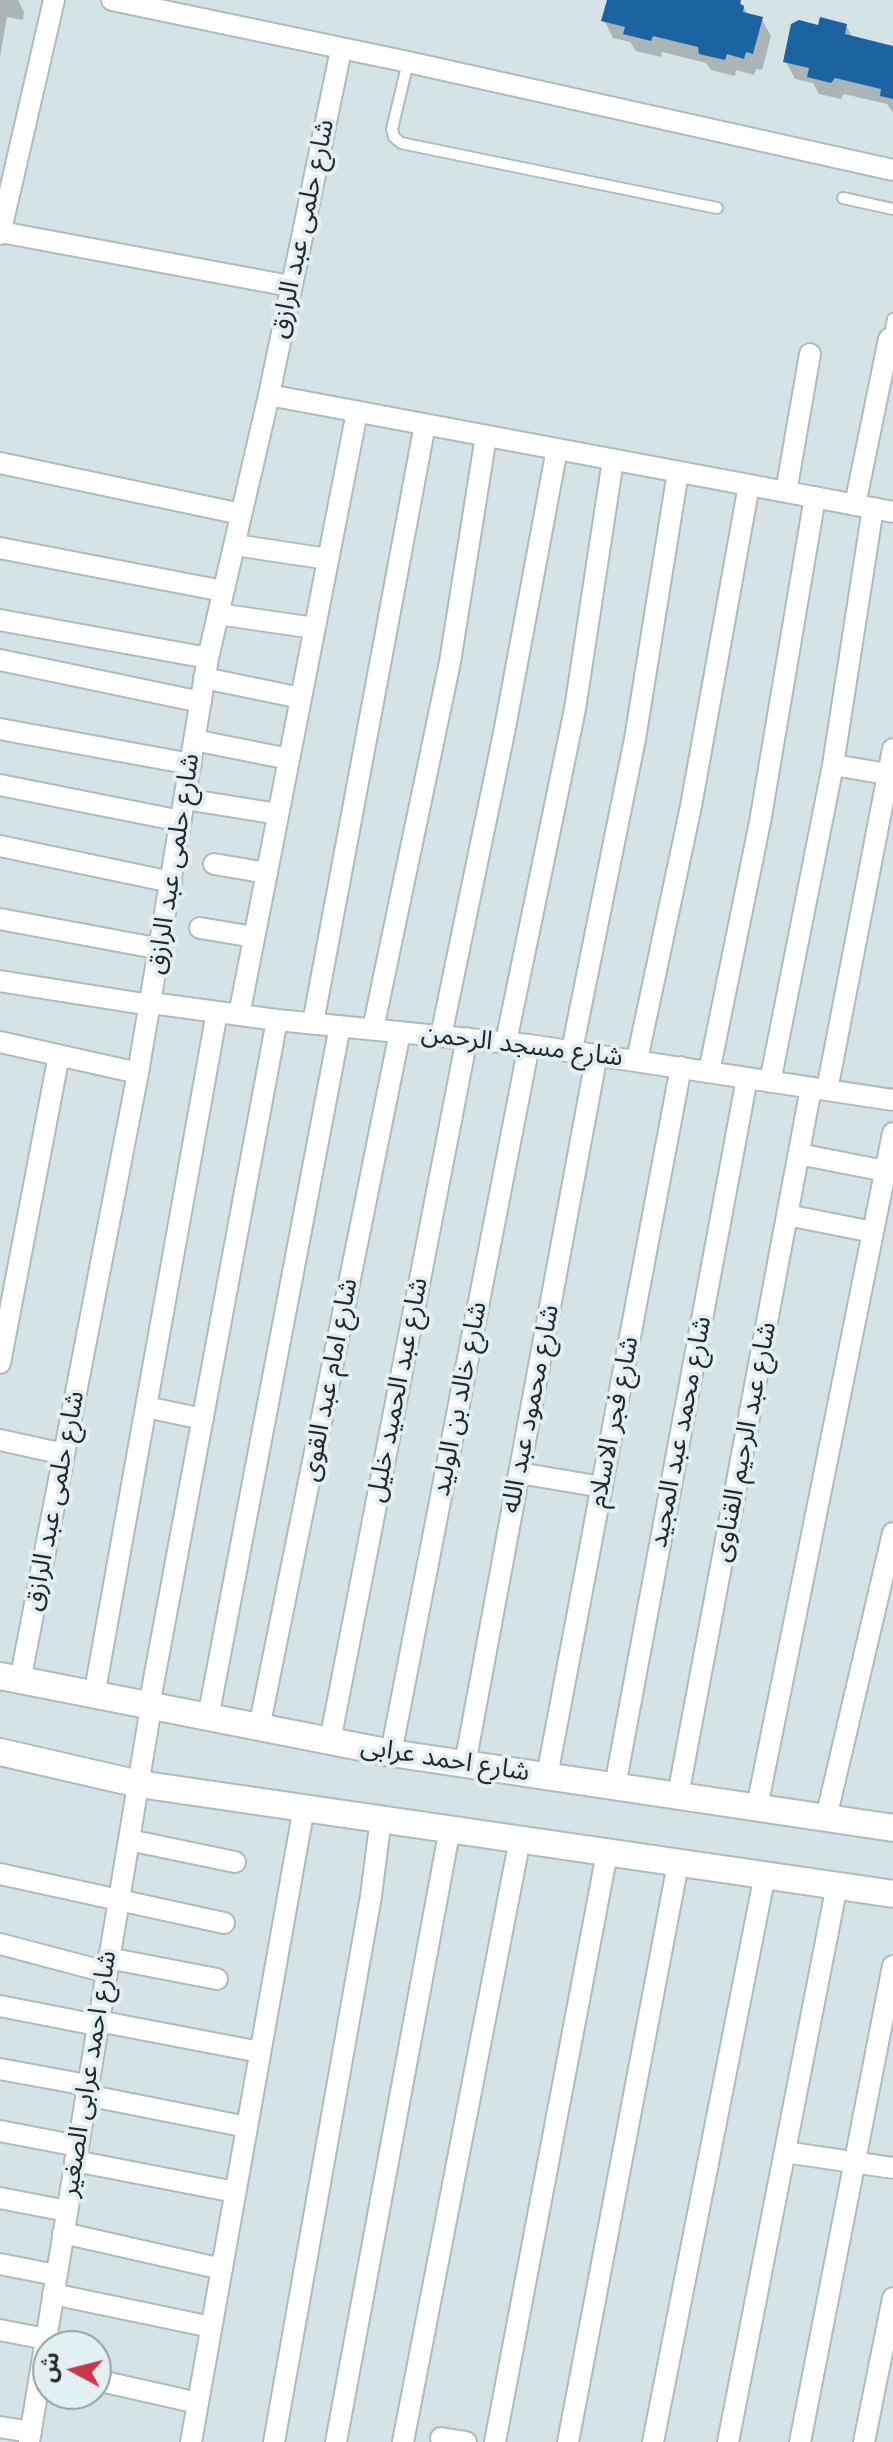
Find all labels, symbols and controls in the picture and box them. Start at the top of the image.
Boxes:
street label: شارع حلمى عبد الرازق [265,117,341,341]
street label: شارع حلمى عبد الرازق [141,751,207,977]
street label: شارع مسجد الرحمن [419,1018,625,1074]
street label: شارع عبد الحميد خليل [361,1275,435,1505]
street label: شارع امام عبد القوى [295,1276,365,1484]
street label: شارع خالد بن الوليد [426,1299,494,1499]
street label: شارع محمود عبد الله [496,1302,566,1516]
street label: شارع محمد عبد المجيد [643,1314,719,1550]
street label: شارع عبد الرحيم القناوى [706,1319,784,1565]
street label: شارع فجر الاسلام [582,1334,646,1510]
street label: شارع حلمى عبد الرازق [18,1389,92,1613]
street label: شارع احمد عرابى [358,1731,532,1789]
street label: شارع احمد عرابى الصغير [54,1949,124,2199]
north arrow [32,2330,112,2410]
text: ش [35,2351,64,2384]

